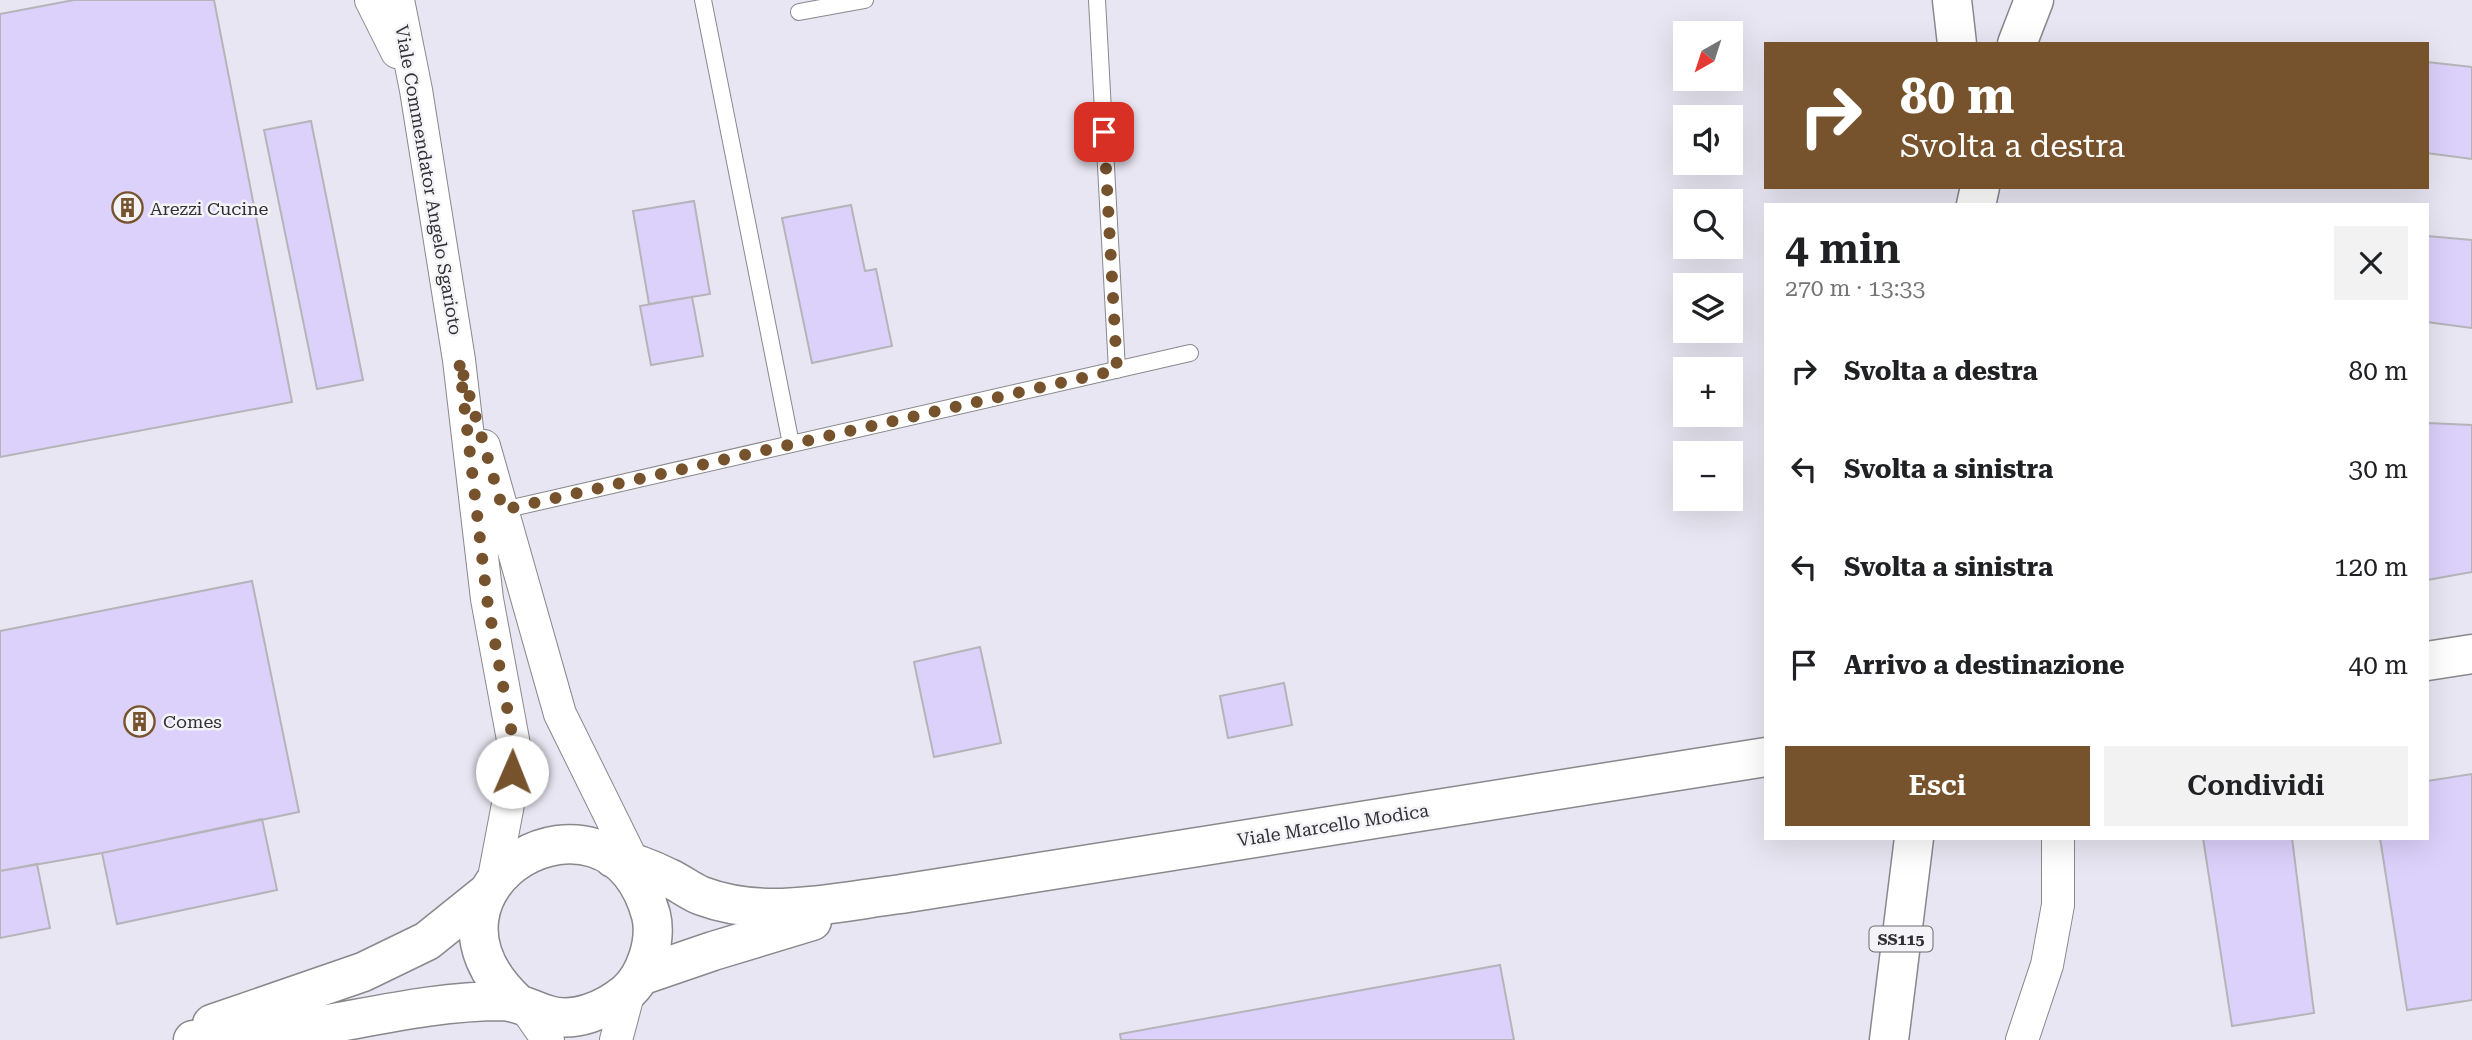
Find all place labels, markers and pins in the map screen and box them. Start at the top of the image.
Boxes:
pin [1074,102,1134,162]
building icon: Arezzi Cucine [110,191,144,225]
place label: Arezzi Cucine [150,198,269,219]
building icon: Comes [123,704,157,738]
place label: Comes [163,711,222,732]

